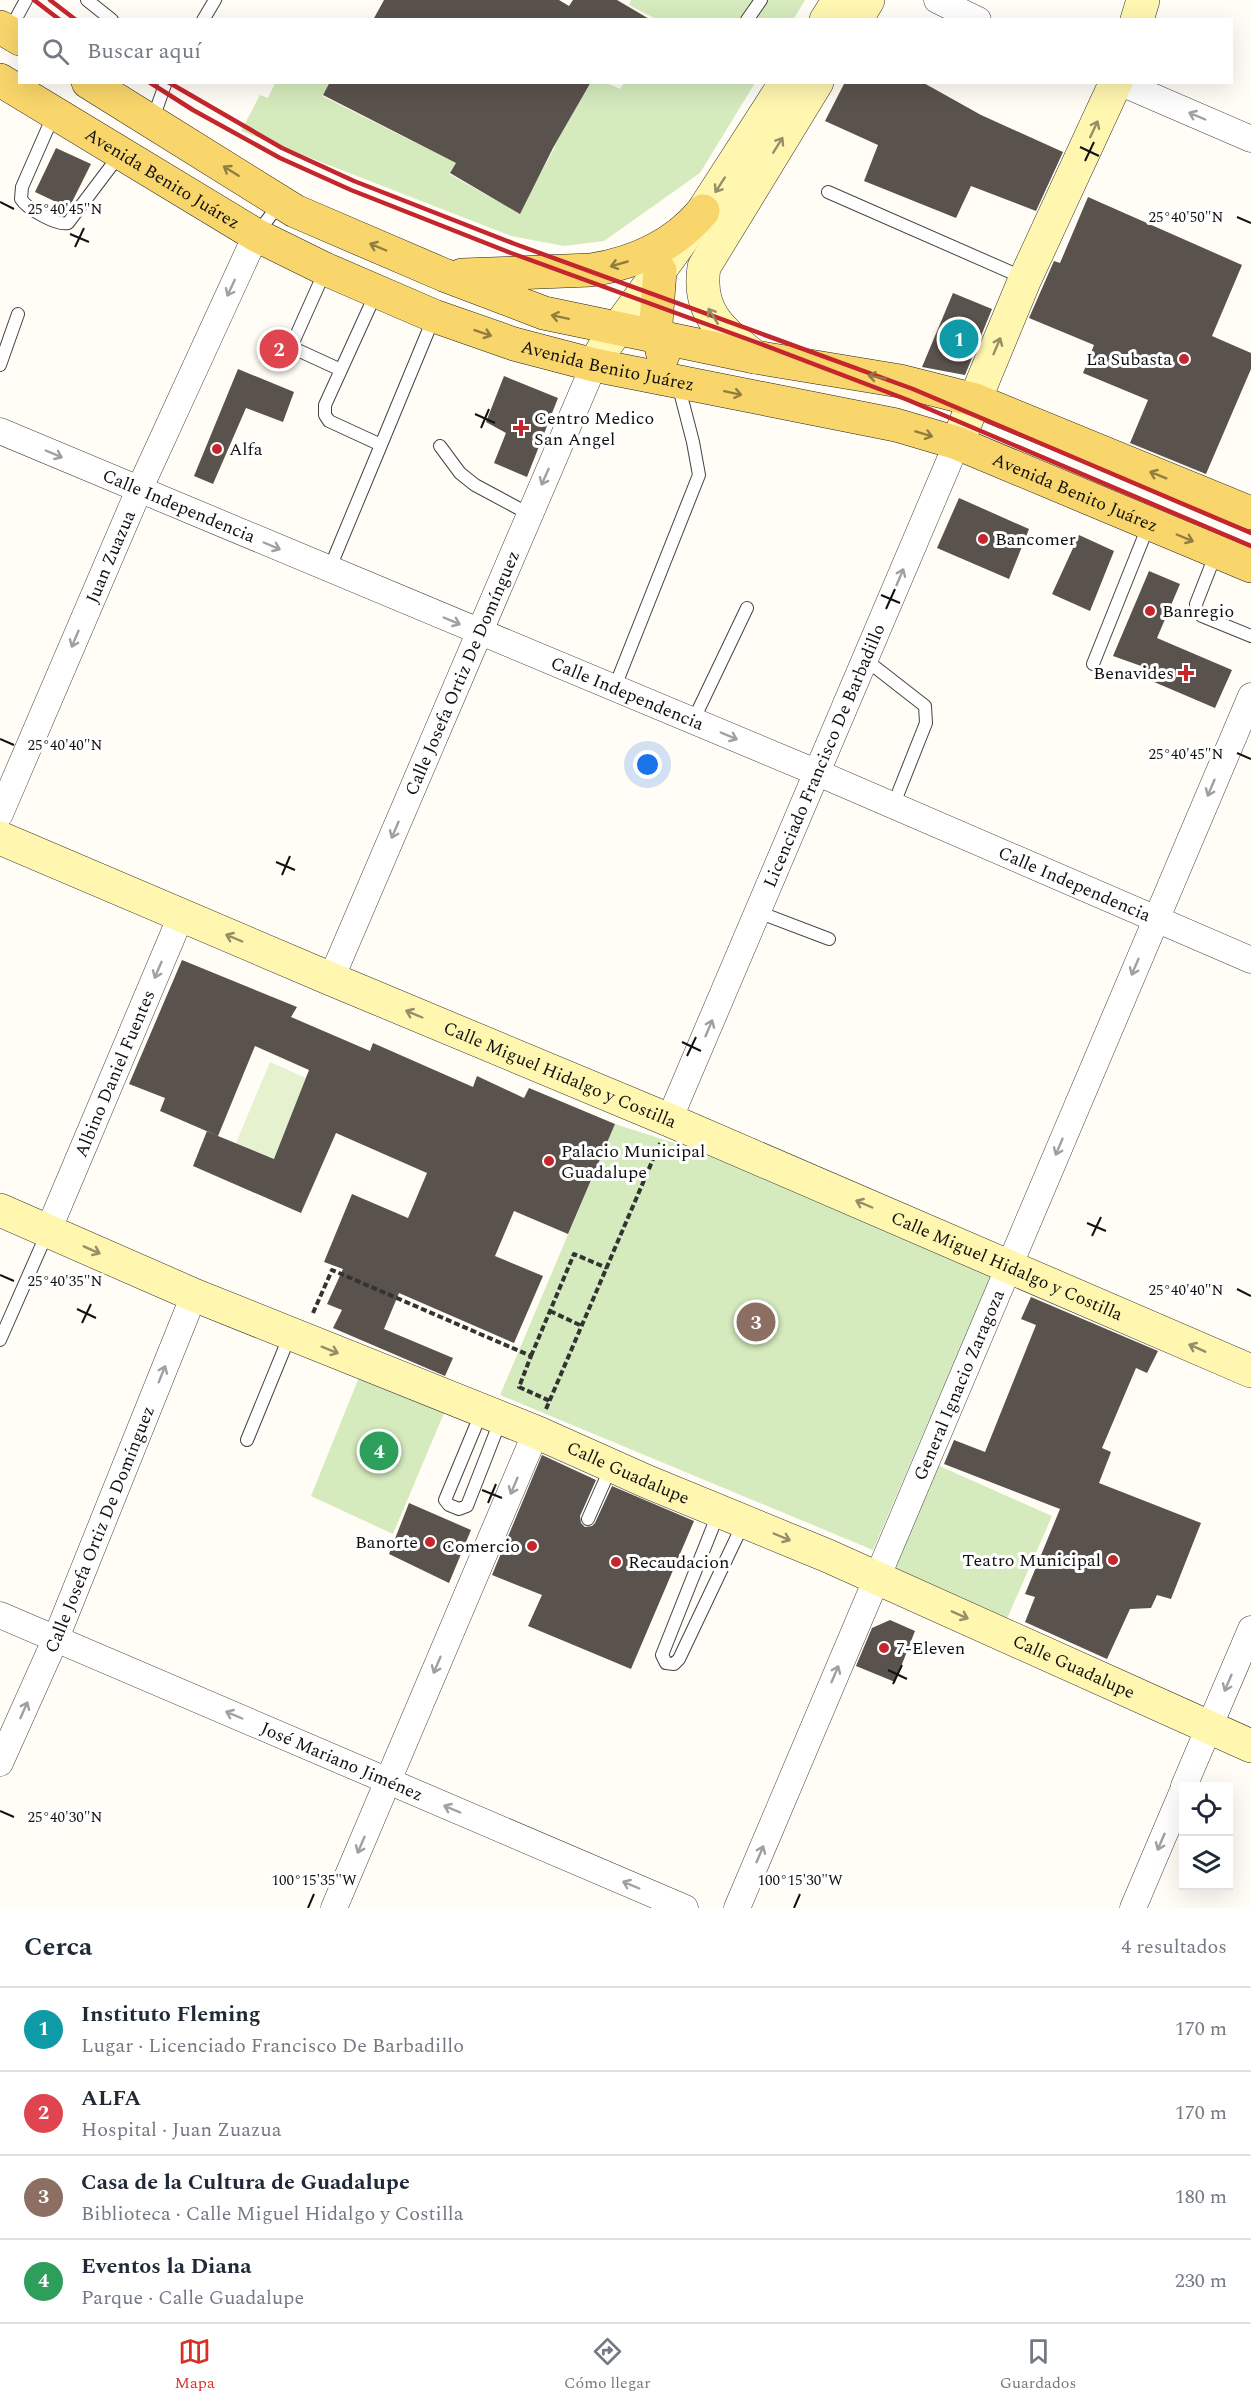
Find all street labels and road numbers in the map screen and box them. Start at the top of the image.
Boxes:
street label: Avenida Benito Juárez [79,121,245,236]
street label: Avenida Benito Juárez [518,333,697,399]
street label: Avenida Benito Juárez [988,446,1162,540]
street label: Calle Independencia [98,462,260,550]
street label: Juan Zuazua [79,506,143,608]
street label: Calle Josefa Ortiz De Domínguez [398,546,527,800]
street label: Licenciado Francisco De Barbadillo [756,620,893,892]
street label: Calle Independencia [546,650,708,738]
street label: Calle Independencia [994,839,1155,929]
street label: Albino Daniel Fuentes [68,986,162,1162]
street label: Calle Miguel Hidalgo y Costilla [439,1014,681,1136]
street label: Calle Miguel Hidalgo y Costilla [887,1204,1127,1328]
street label: General Ignacio Zaragoza [907,1285,1012,1485]
street label: Calle Josefa Ortiz De Domínguez [38,1402,162,1658]
street label: Calle Guadalupe [562,1434,694,1512]
street label: Calle Guadalupe [1008,1628,1139,1706]
street label: José Mariano Jiménez [256,1715,427,1808]

